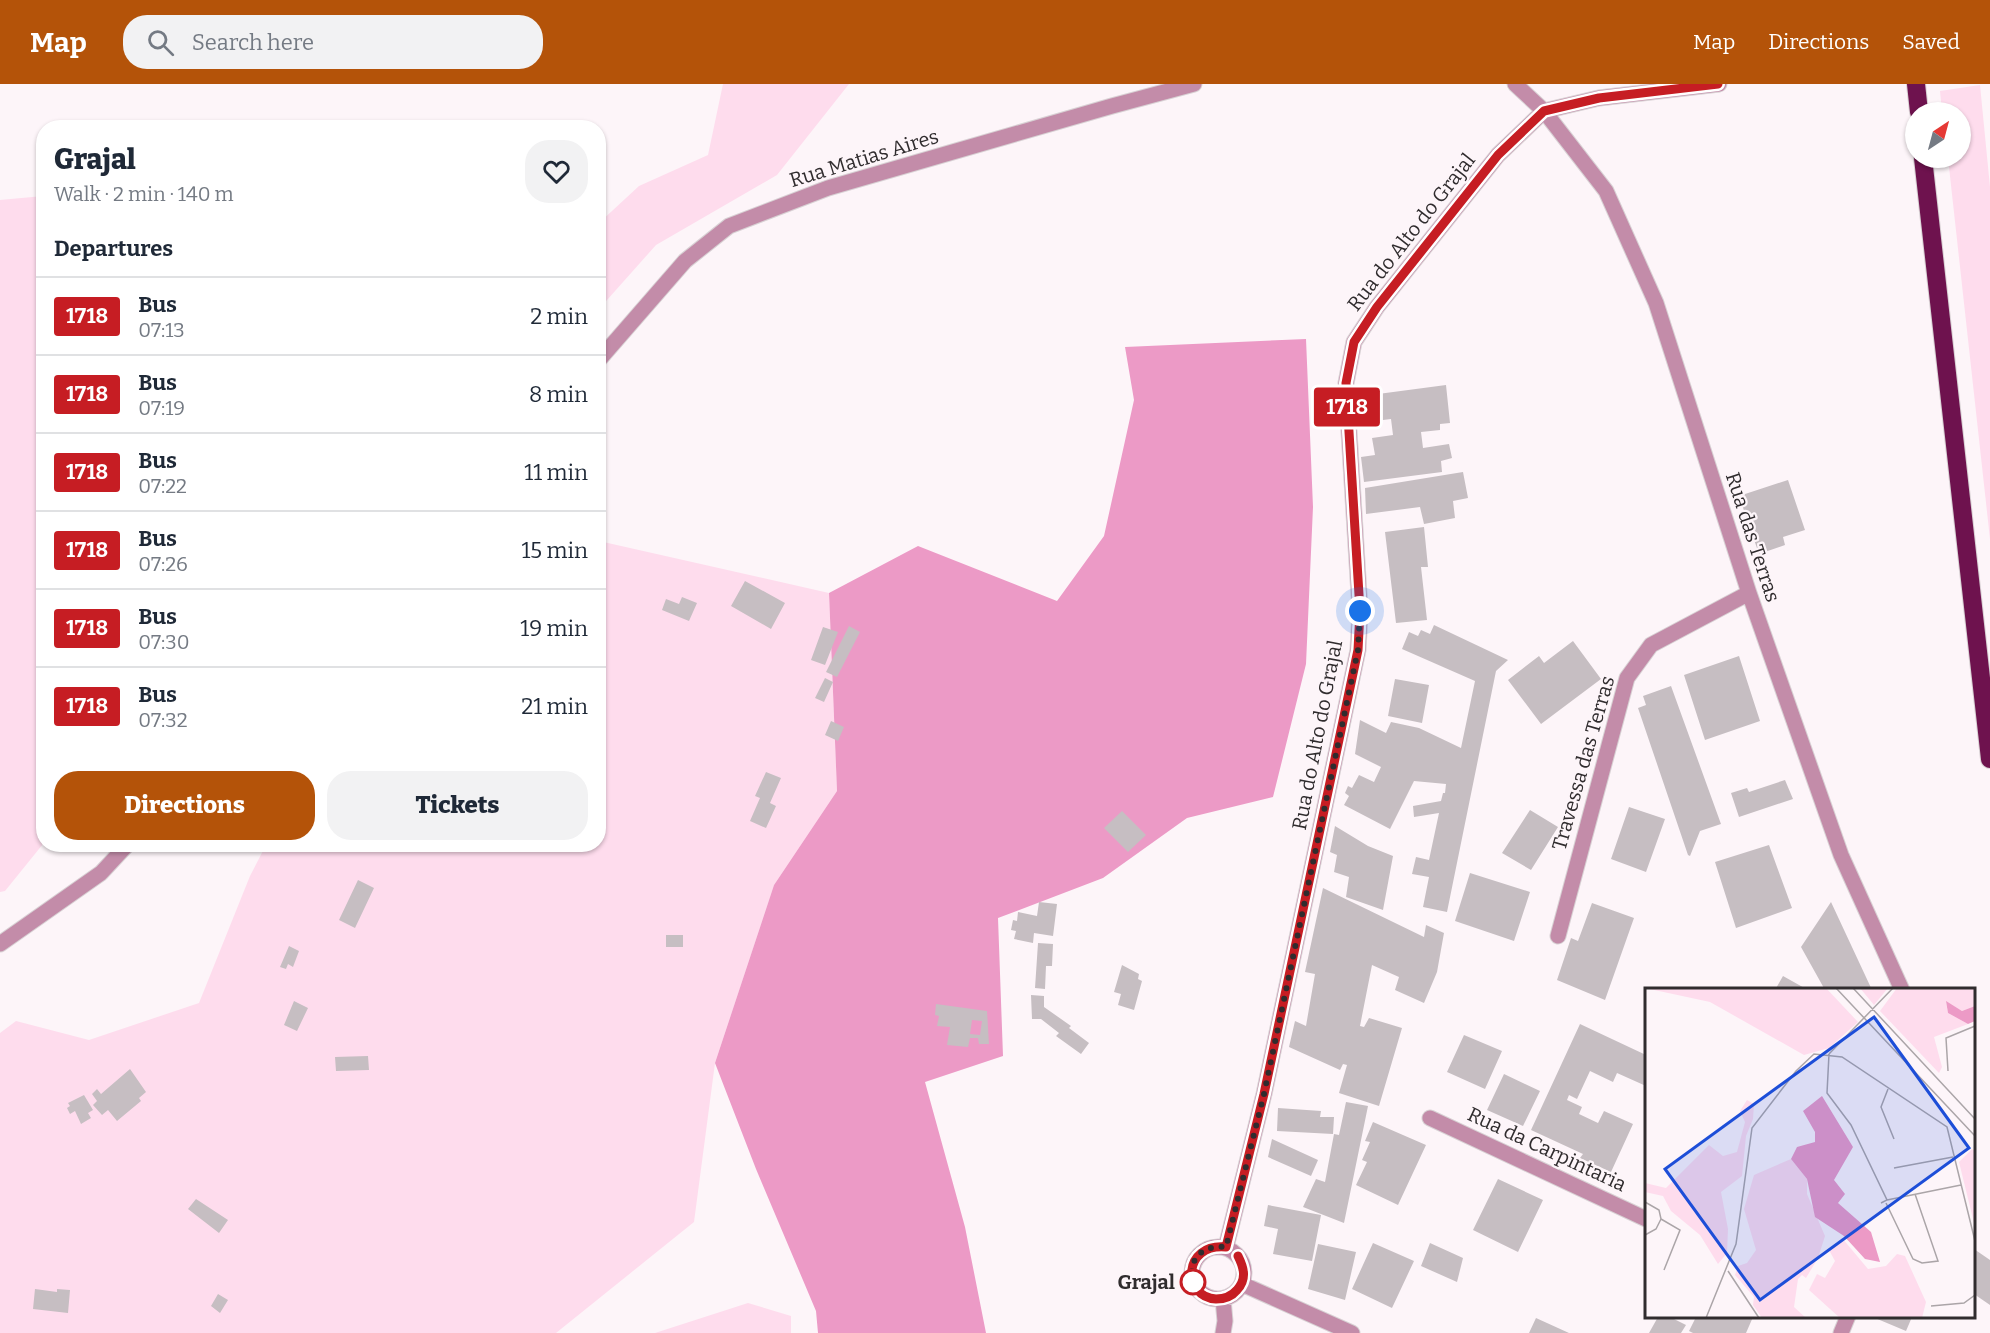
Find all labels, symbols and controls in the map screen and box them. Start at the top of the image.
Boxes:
search box [123,15,543,69]
text: Map [30,26,87,59]
icon: search [144,26,177,59]
text: Search here [192,29,314,56]
text: Map [1693,29,1735,55]
text: Directions [1768,29,1869,55]
text: Saved [1902,29,1960,55]
north arrow [1905,102,1971,168]
map controls [1905,102,1971,168]
street label: Rua Matias Aires [787,124,941,192]
button: heart [525,140,588,203]
text: Grajal [54,143,136,176]
street label: Rua do Alto do Grajal [1342,148,1481,316]
text: Walk · 2 min · 140 m [54,182,234,206]
text: Departures [54,235,173,262]
text: Bus [138,291,177,318]
text: 1718 [66,303,108,329]
text: 2 min [530,303,588,330]
text: 07:13 [138,318,185,342]
text: Bus [138,369,177,396]
text: 1718 [66,381,108,407]
text: 8 min [529,381,588,408]
line badge: 1718 [1305,388,1389,426]
text: 1718 [1326,394,1368,420]
text: 07:19 [138,396,185,420]
text: Bus [138,447,177,474]
text: 1718 [66,459,108,485]
text: 11 min [524,459,588,486]
street label: Rua das Terras [1721,469,1785,605]
text: 07:22 [138,474,187,498]
text: Bus [138,525,177,552]
text: 1718 [66,537,108,563]
text: 15 min [521,537,588,564]
text: 07:26 [138,552,188,576]
your location [1345,596,1375,626]
text: Bus [138,603,177,630]
text: 1718 [66,615,108,641]
text: 19 min [520,615,588,642]
text: 07:30 [138,630,189,654]
street label: Rua do Alto do Grajal [1287,638,1348,832]
street label: Travessa das Terras [1547,673,1619,853]
text: Bus [138,681,177,708]
text: 1718 [66,693,108,719]
text: 21 min [521,693,588,720]
text: 07:32 [138,708,188,732]
button: Directions [54,771,315,840]
button: Tickets [327,771,588,840]
inset map [1645,988,1975,1318]
street label: Rua da Carpintaria [1464,1102,1630,1196]
marker: Grajal [1180,1269,1206,1295]
place label: Grajal [1117,1270,1175,1294]

